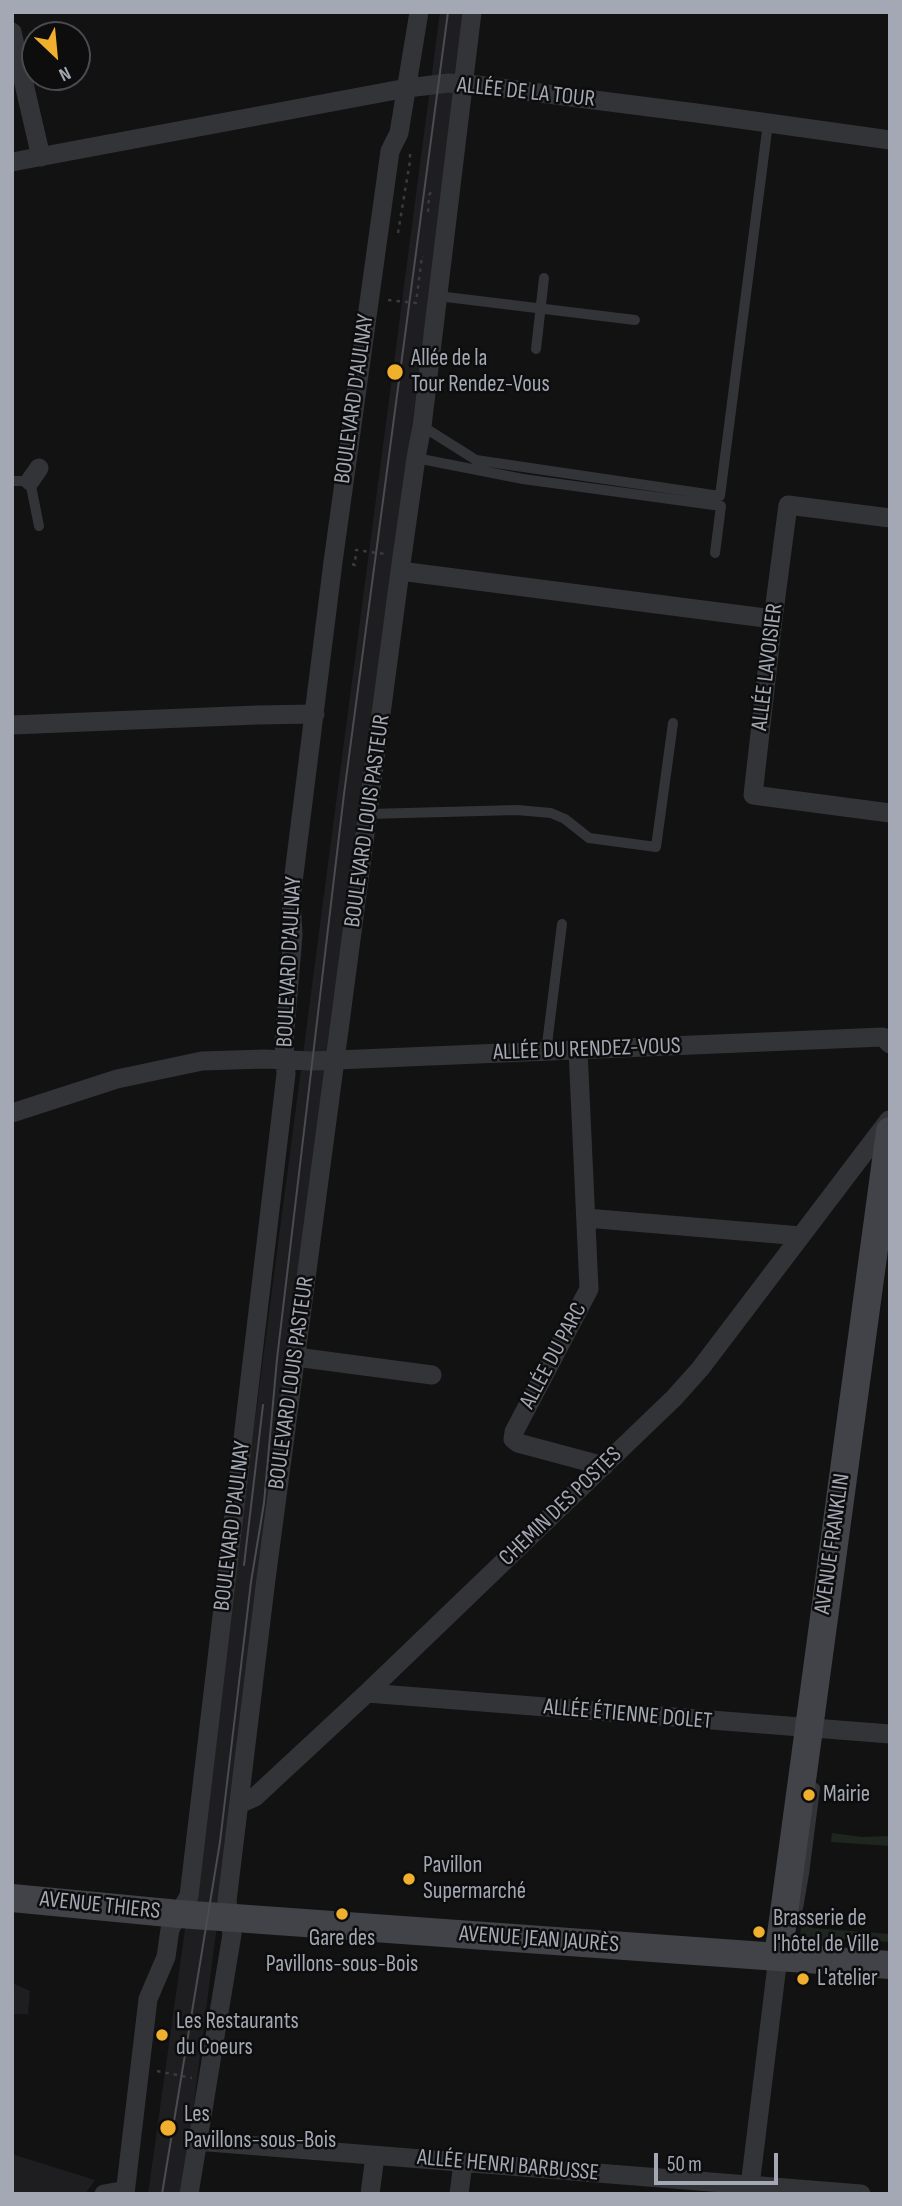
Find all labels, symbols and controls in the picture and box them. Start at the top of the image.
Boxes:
north arrow [21,21,91,91]
text: N [55,61,74,86]
street label: ALLÉE DE LA TOUR [456,72,596,114]
street label: BOULEVARD D'AULNAY [329,313,381,485]
place label: Allée de la Tour Rendez-Vous [411,345,550,399]
marker: Allée de la Tour Rendez-Vous [385,362,405,382]
street label: ALLÉE LAVOISIER [746,602,790,732]
street label: BOULEVARD LOUIS PASTEUR [339,713,397,929]
street label: BOULEVARD D'AULNAY [272,876,308,1048]
street label: ALLÉE DU RENDEZ-VOUS [493,1033,681,1067]
street label: BOULEVARD LOUIS PASTEUR [263,1275,321,1491]
street label: ALLÉE DU PARC [514,1298,594,1414]
street label: BOULEVARD D'AULNAY [209,1440,257,1612]
street label: CHEMIN DES POSTES [494,1442,628,1572]
street label: AVENUE FRANKLIN [809,1472,857,1616]
street label: ALLÉE ÉTIENNE DOLET [543,1694,713,1736]
place label: Mairie [823,1781,870,1809]
marker: Mairie [801,1787,817,1803]
place label: Pavillon Supermarché [423,1852,526,1906]
marker: Pavillon Supermarché [401,1871,417,1887]
street label: AVENUE THIERS [38,1886,162,1926]
place label: Brasserie de l'hôtel de Ville [773,1905,879,1959]
marker: Gare des Pavillons-sous-Bois [334,1906,350,1922]
street label: AVENUE JEAN JAURÈS [458,1921,620,1959]
marker: Brasserie de l'hôtel de Ville [751,1924,767,1940]
place label: Gare des Pavillons-sous-Bois [266,1925,418,1979]
place label: L'atelier [817,1965,878,1993]
marker: L'atelier [795,1971,811,1987]
place label: Les Restaurants du Coeurs [176,2008,299,2062]
marker: Les Restaurants du Coeurs [154,2027,170,2043]
place label: Les Pavillons-sous-Bois [184,2101,336,2155]
marker: Les Pavillons-sous-Bois [158,2118,178,2138]
scale bar [657,2140,781,2184]
street label: ALLÉE HENRI BARBUSSE [416,2144,600,2188]
text: 50 m [667,2152,702,2177]

